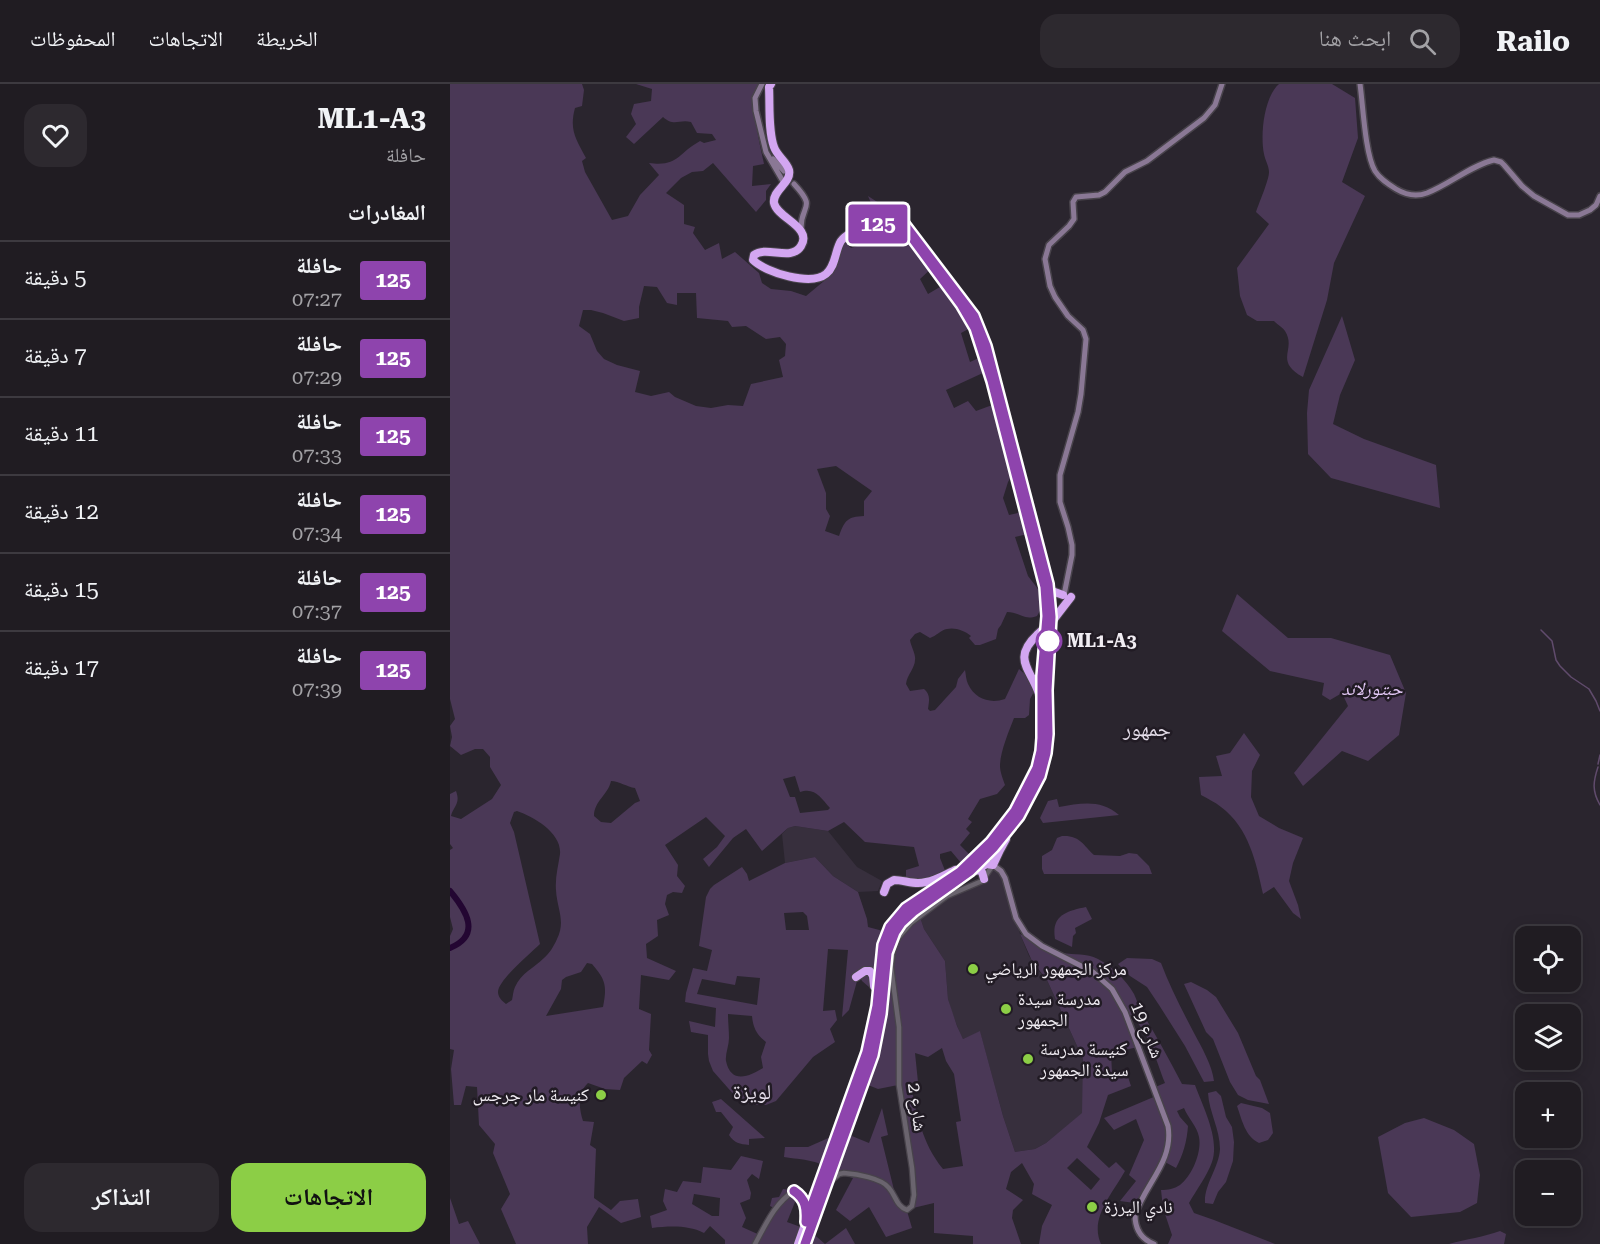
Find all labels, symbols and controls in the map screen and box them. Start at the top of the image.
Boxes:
search box [1040,14,1460,68]
icon: search [1406,25,1439,58]
text: Railo [1496,25,1570,58]
text: ابحث هنا [1319,26,1391,51]
text: المحفوظات [30,27,115,51]
text: الاتجاهات [148,27,223,51]
text: الخريطة [256,27,318,51]
text: ML1-A3 [318,102,426,135]
button: heart [24,104,87,167]
text: حافلة [386,143,426,167]
text: المغادرات [348,200,426,225]
line badge: 125 [844,204,912,244]
text: 125 [860,212,896,236]
text: حافلة [296,253,342,278]
text: 5 دقيقة [24,265,87,290]
text: 125 [375,268,411,292]
text: 07:27 [292,287,342,311]
text: حافلة [296,331,342,356]
text: 7 دقيقة [24,343,87,368]
text: 125 [375,346,411,370]
text: 07:29 [292,365,342,389]
text: حافلة [296,409,342,434]
text: 11 دقيقة [24,421,99,446]
text: 125 [375,424,411,448]
text: 07:33 [292,443,342,467]
text: حافلة [296,487,342,512]
text: 12 دقيقة [24,499,99,524]
text: 125 [375,502,411,526]
text: 07:34 [292,521,342,545]
text: حافلة [296,565,342,590]
text: 15 دقيقة [24,577,99,602]
text: 125 [375,580,411,604]
text: 07:37 [292,599,342,623]
marker: ML1-A3 [1036,628,1062,654]
place label: ML1-A3 [1067,630,1137,651]
text: حافلة [296,643,342,668]
text: 17 دقيقة [24,655,99,680]
text: 125 [375,658,411,682]
text: 07:39 [292,677,342,701]
park label: حبتورلاند [1341,678,1403,700]
district label: جمهور [1122,717,1171,741]
map controls [1515,926,1581,1226]
button: locate [1515,926,1581,992]
place label: مركز الجمهور الرياضي [985,958,1127,984]
marker: مركز الجمهور الرياضي [966,962,980,976]
place label: مدرسة سيدة الجمهور [1017,988,1100,1030]
street label: شارع 19 [1126,999,1168,1061]
marker: مدرسة سيدة الجمهور [999,1002,1013,1016]
button: layers [1515,1004,1581,1070]
place label: كنيسة مدرسة سيدة الجمهور [1039,1038,1129,1080]
marker: كنيسة مدرسة سيدة الجمهور [1021,1052,1035,1066]
district label: لويزة [733,1080,771,1104]
street label: شارع 2 [903,1081,931,1133]
button: + [1515,1082,1581,1148]
place label: كنيسة مار جرجس [472,1084,590,1106]
marker: كنيسة مار جرجس [594,1088,608,1102]
button: − [1515,1160,1581,1226]
button: التذاكر [24,1163,219,1232]
button: الاتجاهات [231,1163,426,1232]
place label: نادي اليرزة [1104,1196,1173,1222]
marker: نادي اليرزة [1085,1200,1099,1214]

